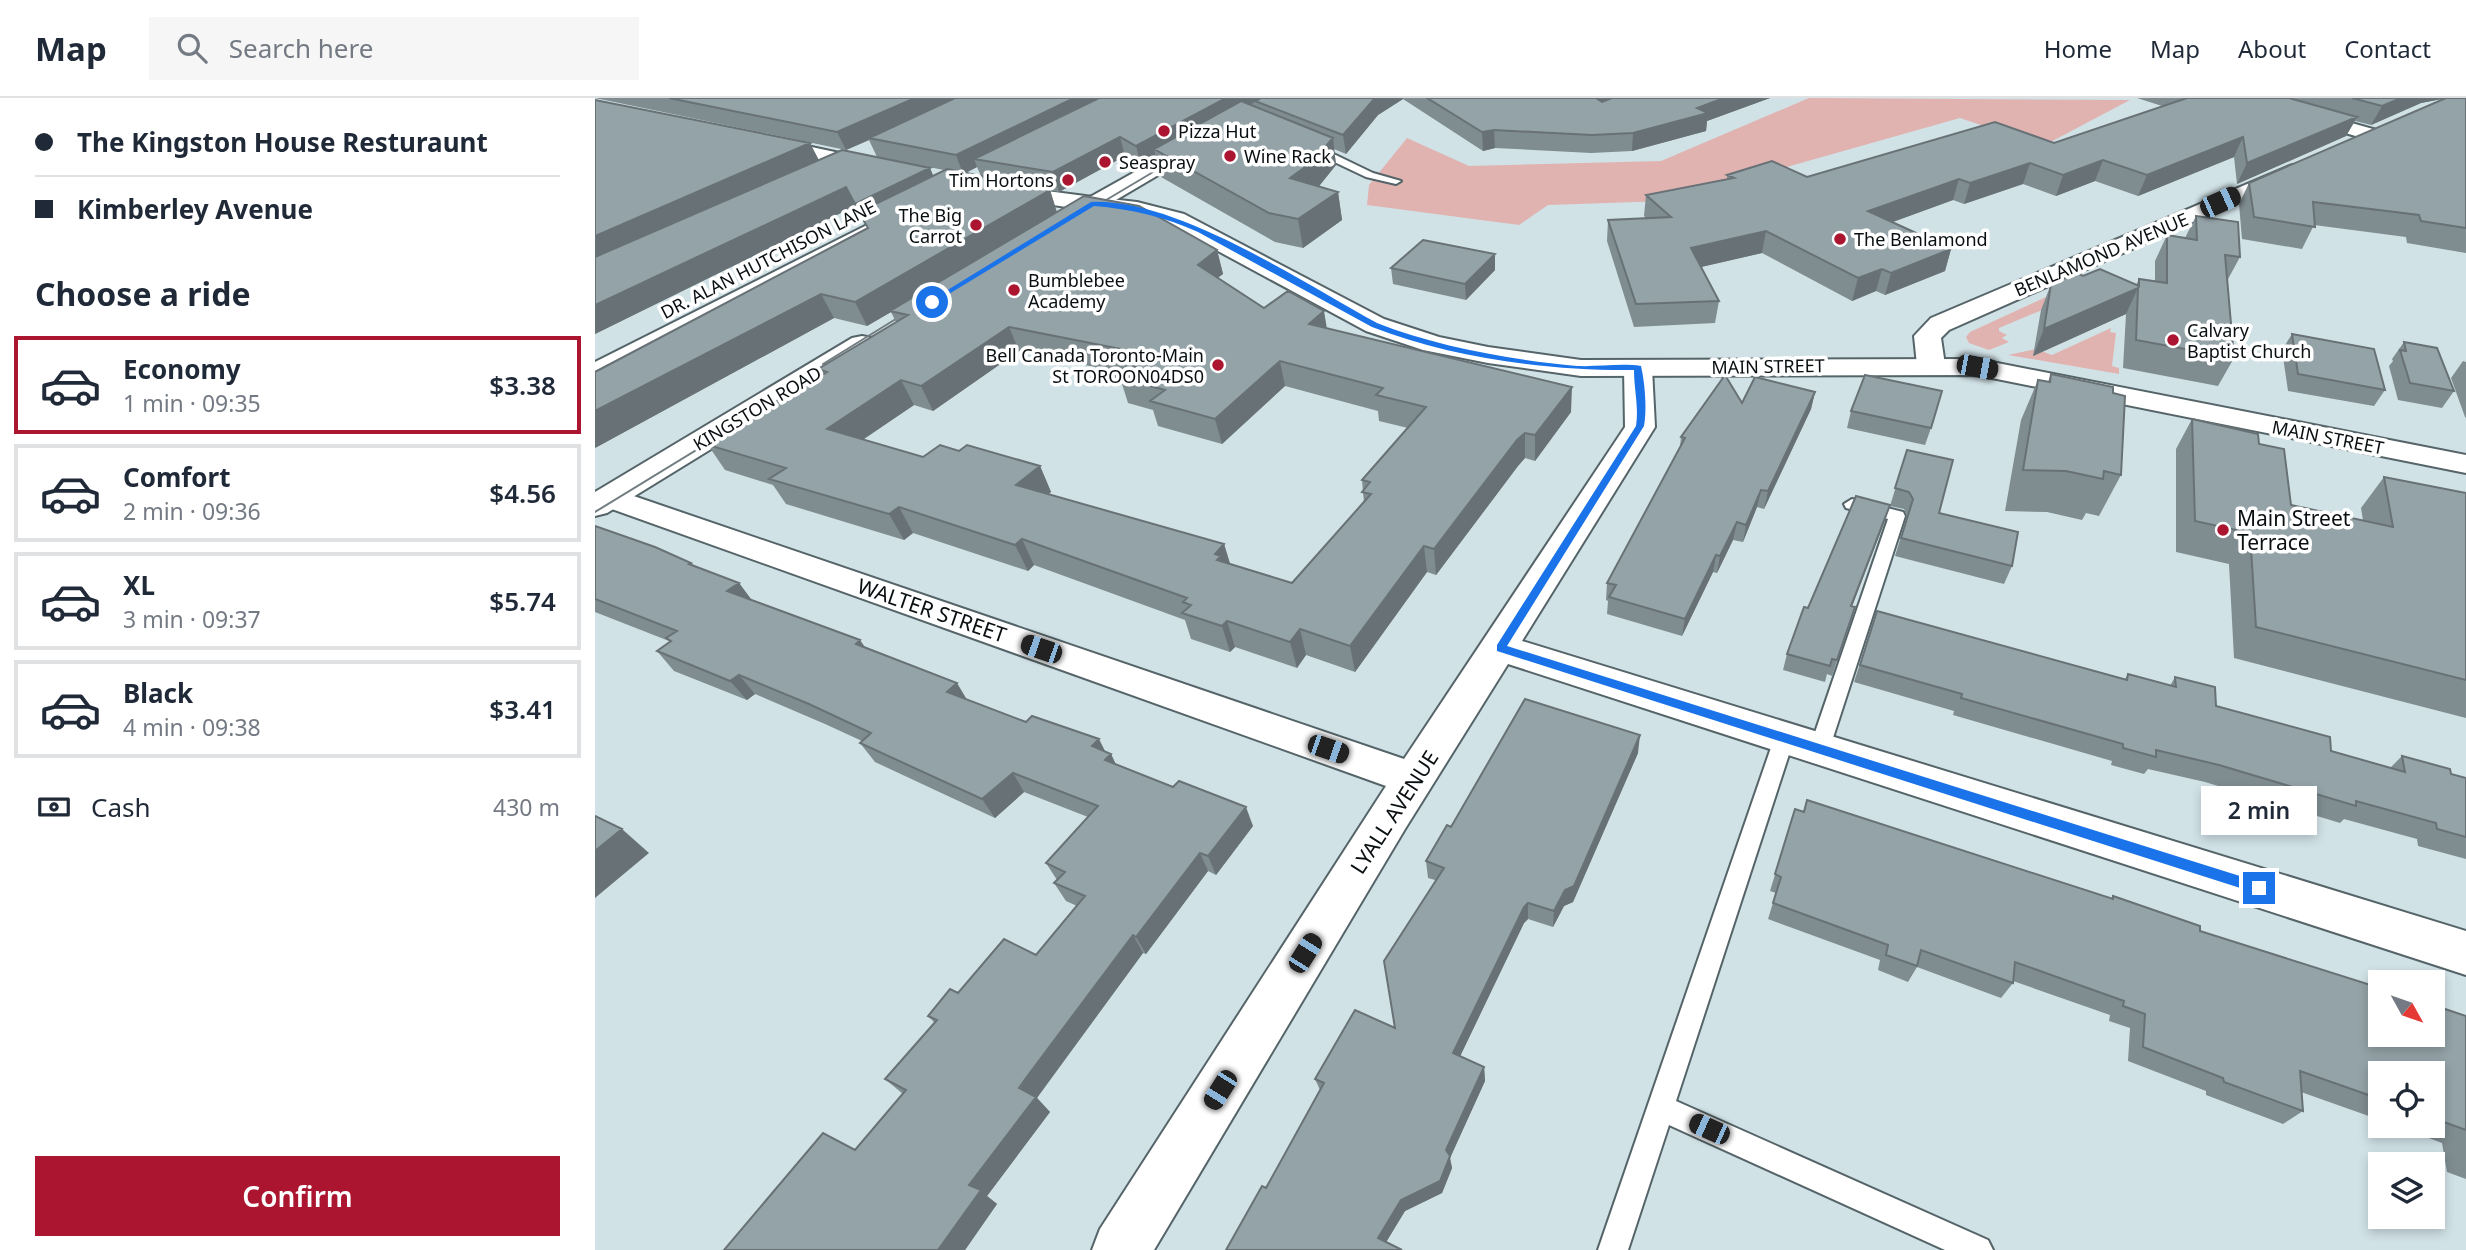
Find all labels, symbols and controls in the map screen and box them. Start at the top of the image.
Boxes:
search box [149,17,639,80]
text: Map [35,26,107,71]
icon: search [173,29,211,67]
text: Search here [229,30,373,66]
text: Home [2044,32,2112,65]
text: Map [2150,32,2200,65]
text: About [2238,32,2306,65]
text: Contact [2344,32,2431,65]
place label: Pizza Hut [1178,119,1257,143]
marker: Pizza Hut [1156,123,1172,139]
text: The Kingston House Resturaunt [77,124,488,160]
place label: Wine Rack [1244,144,1331,168]
marker: Wine Rack [1222,148,1238,164]
place label: Seaspray [1119,150,1196,174]
marker: Seaspray [1097,154,1113,170]
place label: Tim Hortons [949,168,1054,192]
marker: Tim Hortons [1060,172,1076,188]
car [2197,184,2244,220]
text: Kimberley Avenue [77,191,313,227]
street label: DR. ALAN HUTCHISON LANE [656,194,880,324]
place label: The Big Carrot [899,203,962,248]
street label: BENLAMOND AVENUE [2010,206,2192,302]
marker: The Big Carrot [968,217,984,233]
place label: The Benlamond [1854,227,1988,251]
marker: The Benlamond [1832,231,1848,247]
place label: Bumblebee Academy [1028,268,1125,313]
text: Choose a ride [35,272,251,315]
marker: Bumblebee Academy [1006,282,1022,298]
route start [916,286,948,318]
place label: Calvary Baptist Church [2187,318,2311,363]
marker: Calvary Baptist Church [2165,332,2181,348]
place label: Bell Canada Toronto-Main St TOROON04DS0 [986,343,1204,388]
text: Economy [123,351,241,387]
street label: MAIN STREET [1711,353,1825,379]
car [1955,353,2000,381]
icon: car [39,354,102,417]
marker: Bell Canada Toronto-Main St TOROON04DS0 [1210,357,1226,373]
street label: KINGSTON ROAD [688,360,826,456]
text: $3.38 [489,367,556,403]
text: 1 min · 09:35 [123,387,261,419]
street label: MAIN STREET [2270,414,2386,460]
text: Comfort [123,459,231,495]
icon: car [39,462,102,525]
text: $4.56 [489,475,556,511]
text: 2 min · 09:36 [123,495,261,527]
place label: Main Street Terrace [2237,504,2351,556]
marker: Main Street Terrace [2215,522,2231,538]
text: XL [123,567,155,603]
icon: car [39,570,102,633]
street label: WALTER STREET [854,571,1011,649]
text: $5.74 [489,583,556,619]
text: 3 min · 09:37 [123,603,261,635]
car [1018,632,1065,666]
text: Black [123,675,193,711]
icon: car [39,678,102,741]
text: $3.41 [489,691,556,727]
text: 4 min · 09:38 [123,711,261,743]
car [1305,732,1352,766]
street label: LYALL AVENUE [1344,745,1444,879]
callout: 2 min [2201,786,2317,836]
icon: cash [35,788,73,826]
text: Cash [91,789,151,825]
text: 430 m [493,791,560,823]
text: 2 min [2228,794,2290,826]
route end [2243,872,2275,904]
car [1285,930,1326,976]
north arrow [2368,970,2445,1046]
map controls [2368,970,2445,1229]
button: locate [2368,1061,2445,1138]
car [1200,1067,1241,1113]
car [1686,1111,1733,1147]
button: layers [2368,1152,2445,1229]
button: Confirm [35,1156,560,1236]

